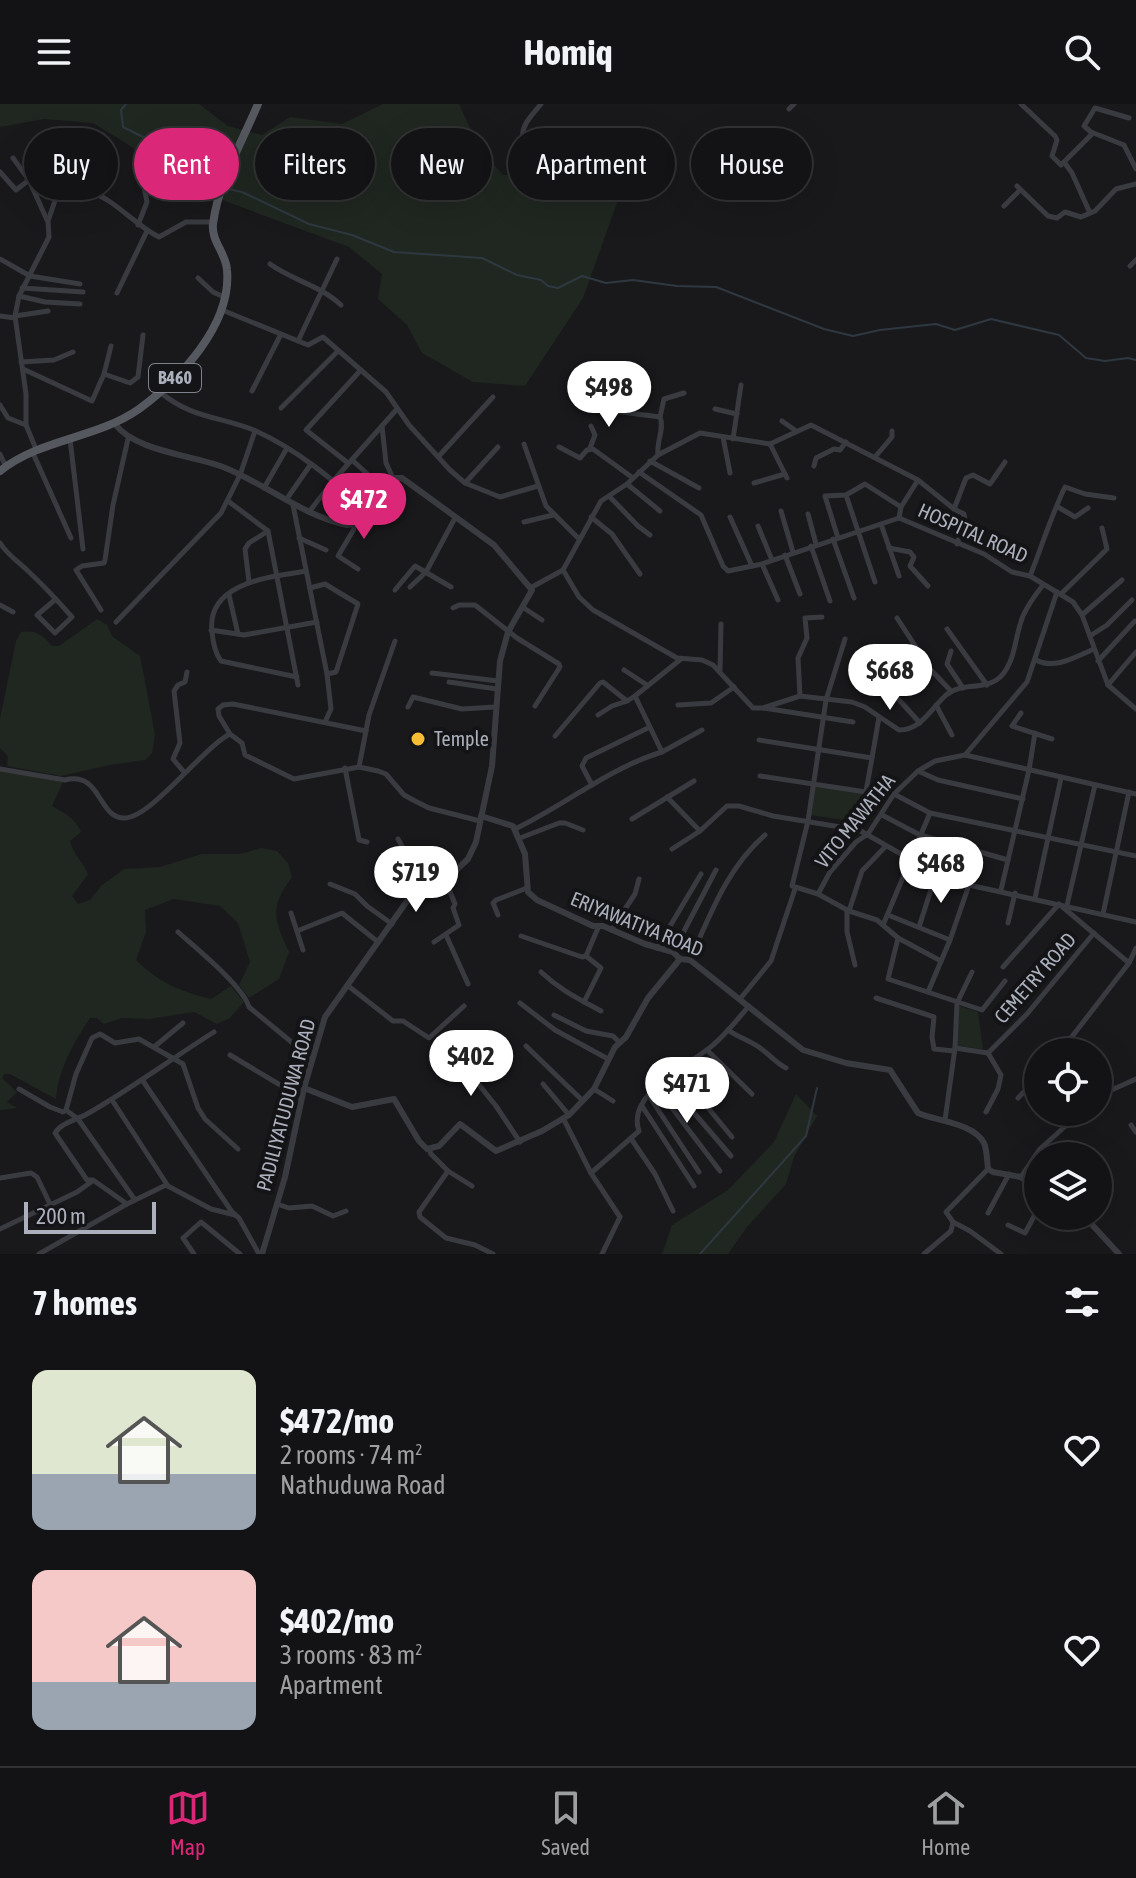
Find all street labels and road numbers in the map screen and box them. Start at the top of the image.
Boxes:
road number: B460 [149,364,201,392]
street label: HOSPITAL ROAD [915,498,1031,567]
street label: VITO MAWATHA [810,769,899,872]
street label: ERIYAWATIYA ROAD [568,886,707,961]
street label: CEMETRY ROAD [989,928,1080,1028]
street label: PADILIYATUDUWA ROAD [251,1016,320,1194]

